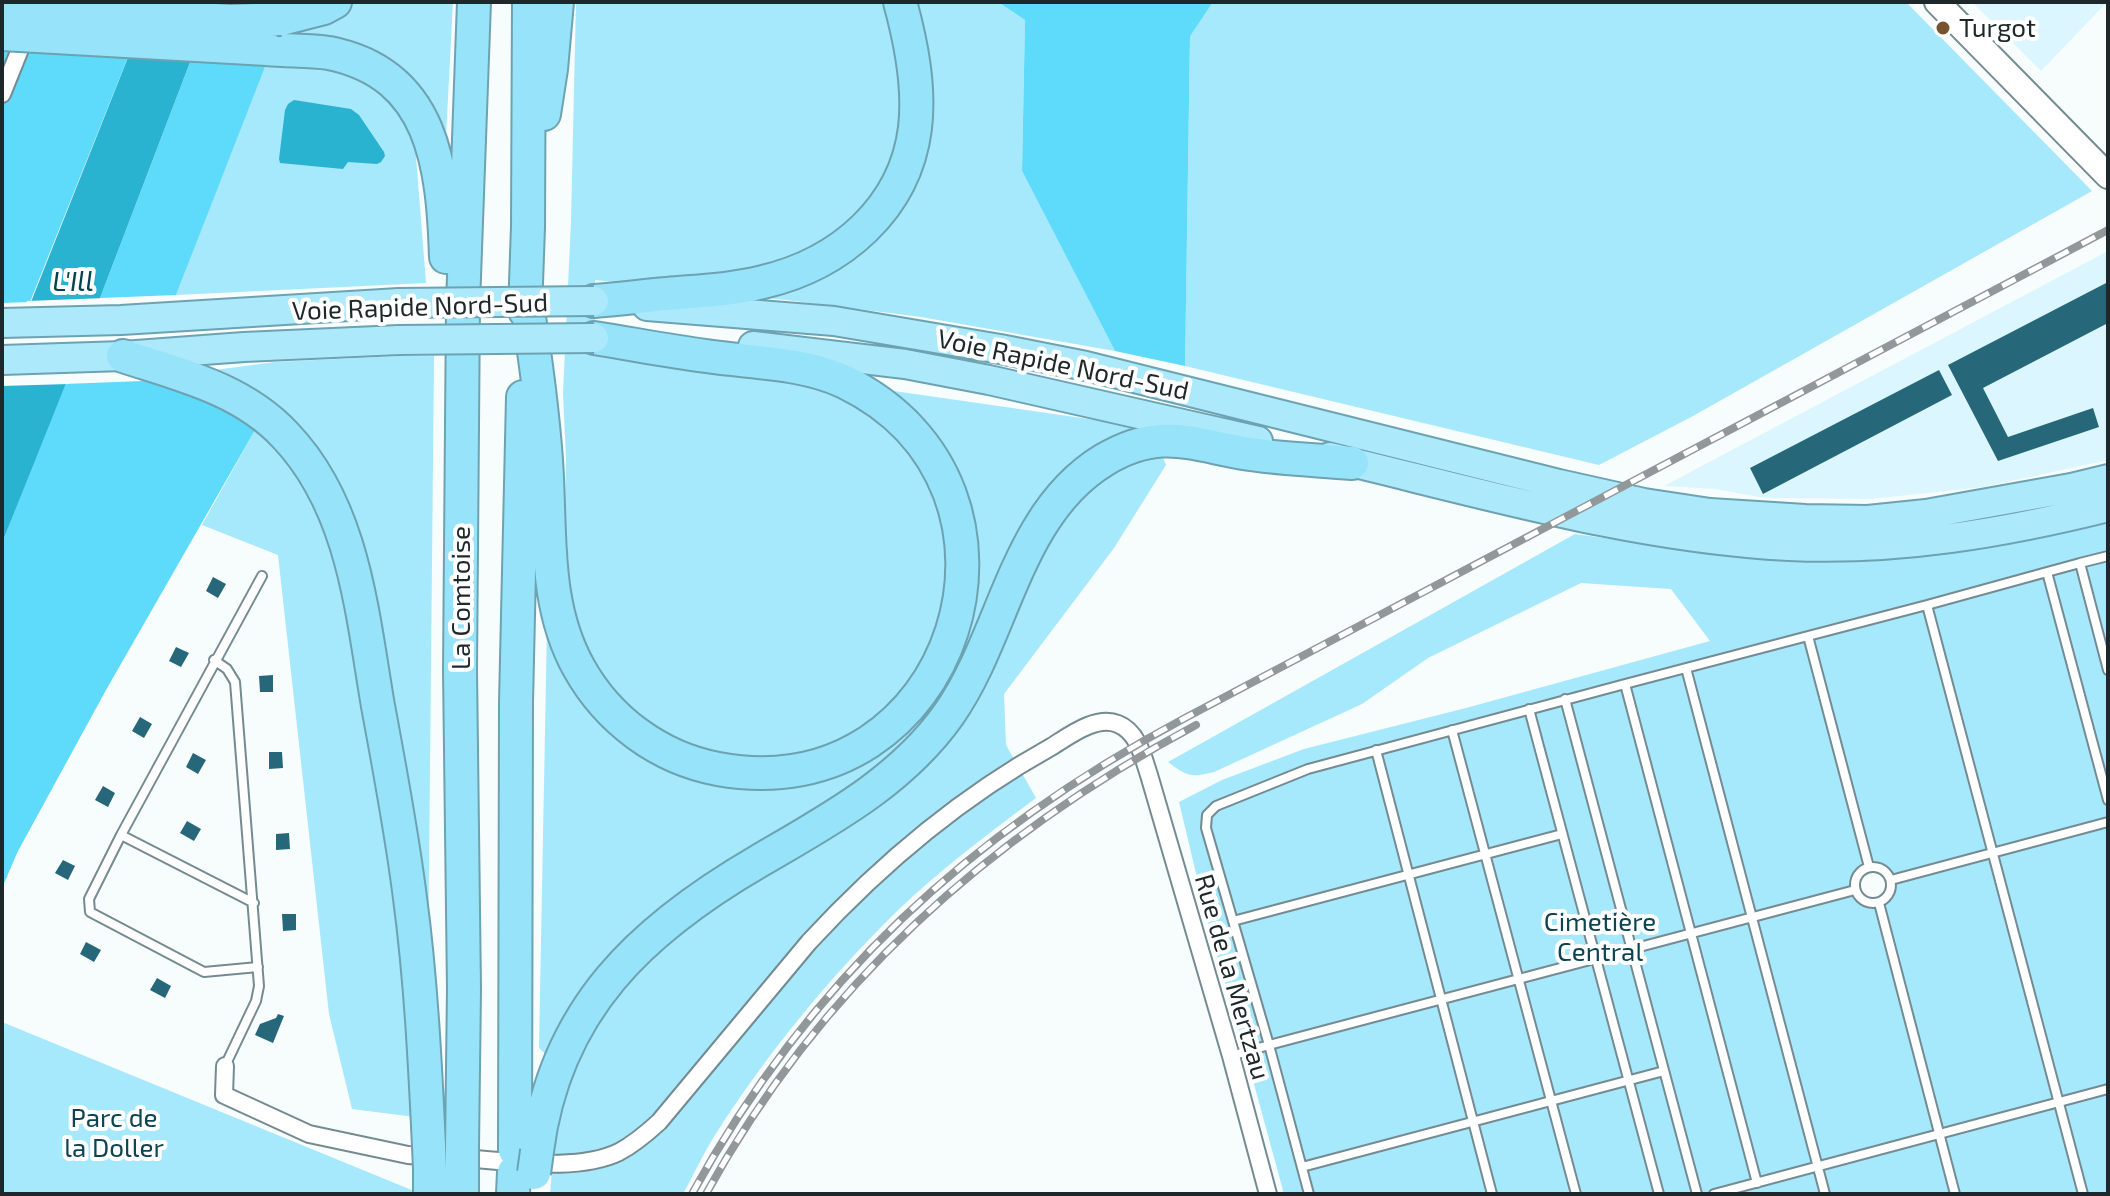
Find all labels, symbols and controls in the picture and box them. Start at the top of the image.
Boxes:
place label: Turgot [1959,12,2036,44]
marker: Turgot [1934,19,1952,37]
water label: L'Ill [52,265,94,299]
street label: Voie Rapide Nord-Sud [291,287,549,327]
street label: Voie Rapide Nord-Sud [934,323,1192,407]
street label: La Comtoise [445,526,477,670]
street label: Rue de la Mertzau [1188,871,1276,1083]
park label: Cimetière Central [1544,906,1656,968]
park label: Parc de la Doller [64,1102,164,1164]

